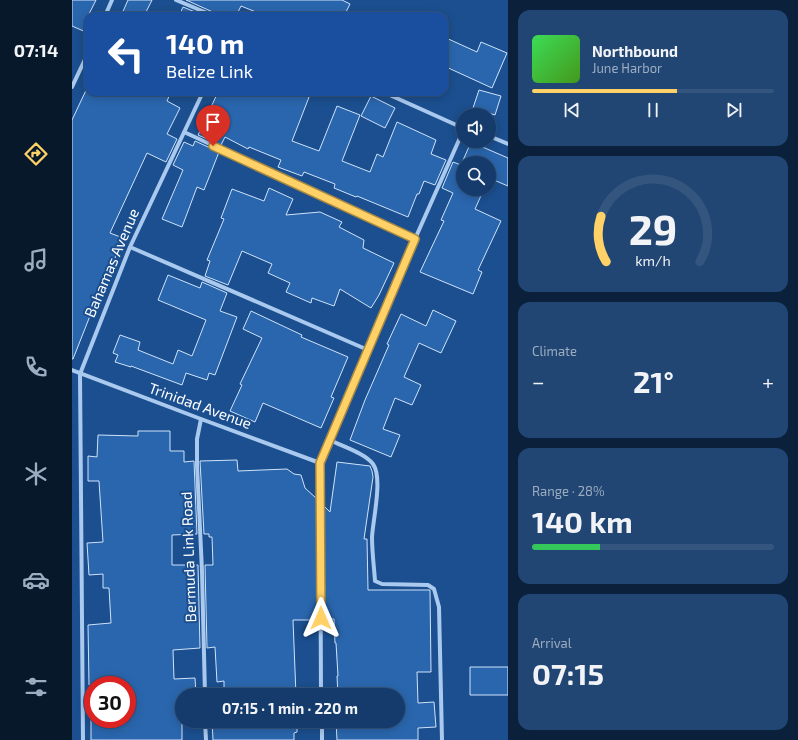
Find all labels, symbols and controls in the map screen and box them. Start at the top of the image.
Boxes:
text: 140 m [166,26,244,60]
icon: left [100,28,152,80]
text: 07:14 [14,39,58,61]
text: Northbound [592,42,678,60]
text: Belize Link [166,60,253,82]
text: June Harbor [592,60,662,76]
icon: previous [561,99,583,121]
icon: pause [642,99,664,121]
icon: next [723,99,745,121]
pin [196,105,230,146]
map controls [456,108,496,196]
button: sound [456,108,496,148]
icon: arrive [202,111,224,133]
icon: directions [22,140,50,168]
button: search [456,156,496,196]
text: 29 [629,203,677,253]
street label: Bahamas Avenue [80,205,142,320]
icon: music [22,246,50,274]
text: km/h [635,252,671,269]
text: Climate [532,343,577,359]
icon: phone [22,353,50,381]
text: 21° [633,363,674,399]
text: − [532,368,545,394]
text: + [762,368,774,394]
street label: Trinidad Avenue [146,378,254,432]
icon: climate [22,460,50,488]
text: Range · 28% [532,483,605,499]
street label: Bermuda Link Road [177,491,199,623]
text: 140 km [532,503,633,539]
icon: car [22,566,50,594]
position arrow [300,597,342,639]
text: Arrival [532,635,572,651]
text: 07:15 [532,655,604,691]
icon: filters [22,673,50,701]
speed limit sign: 30 [84,676,136,728]
text: 07:15 · 1 min · 220 m [222,699,358,717]

